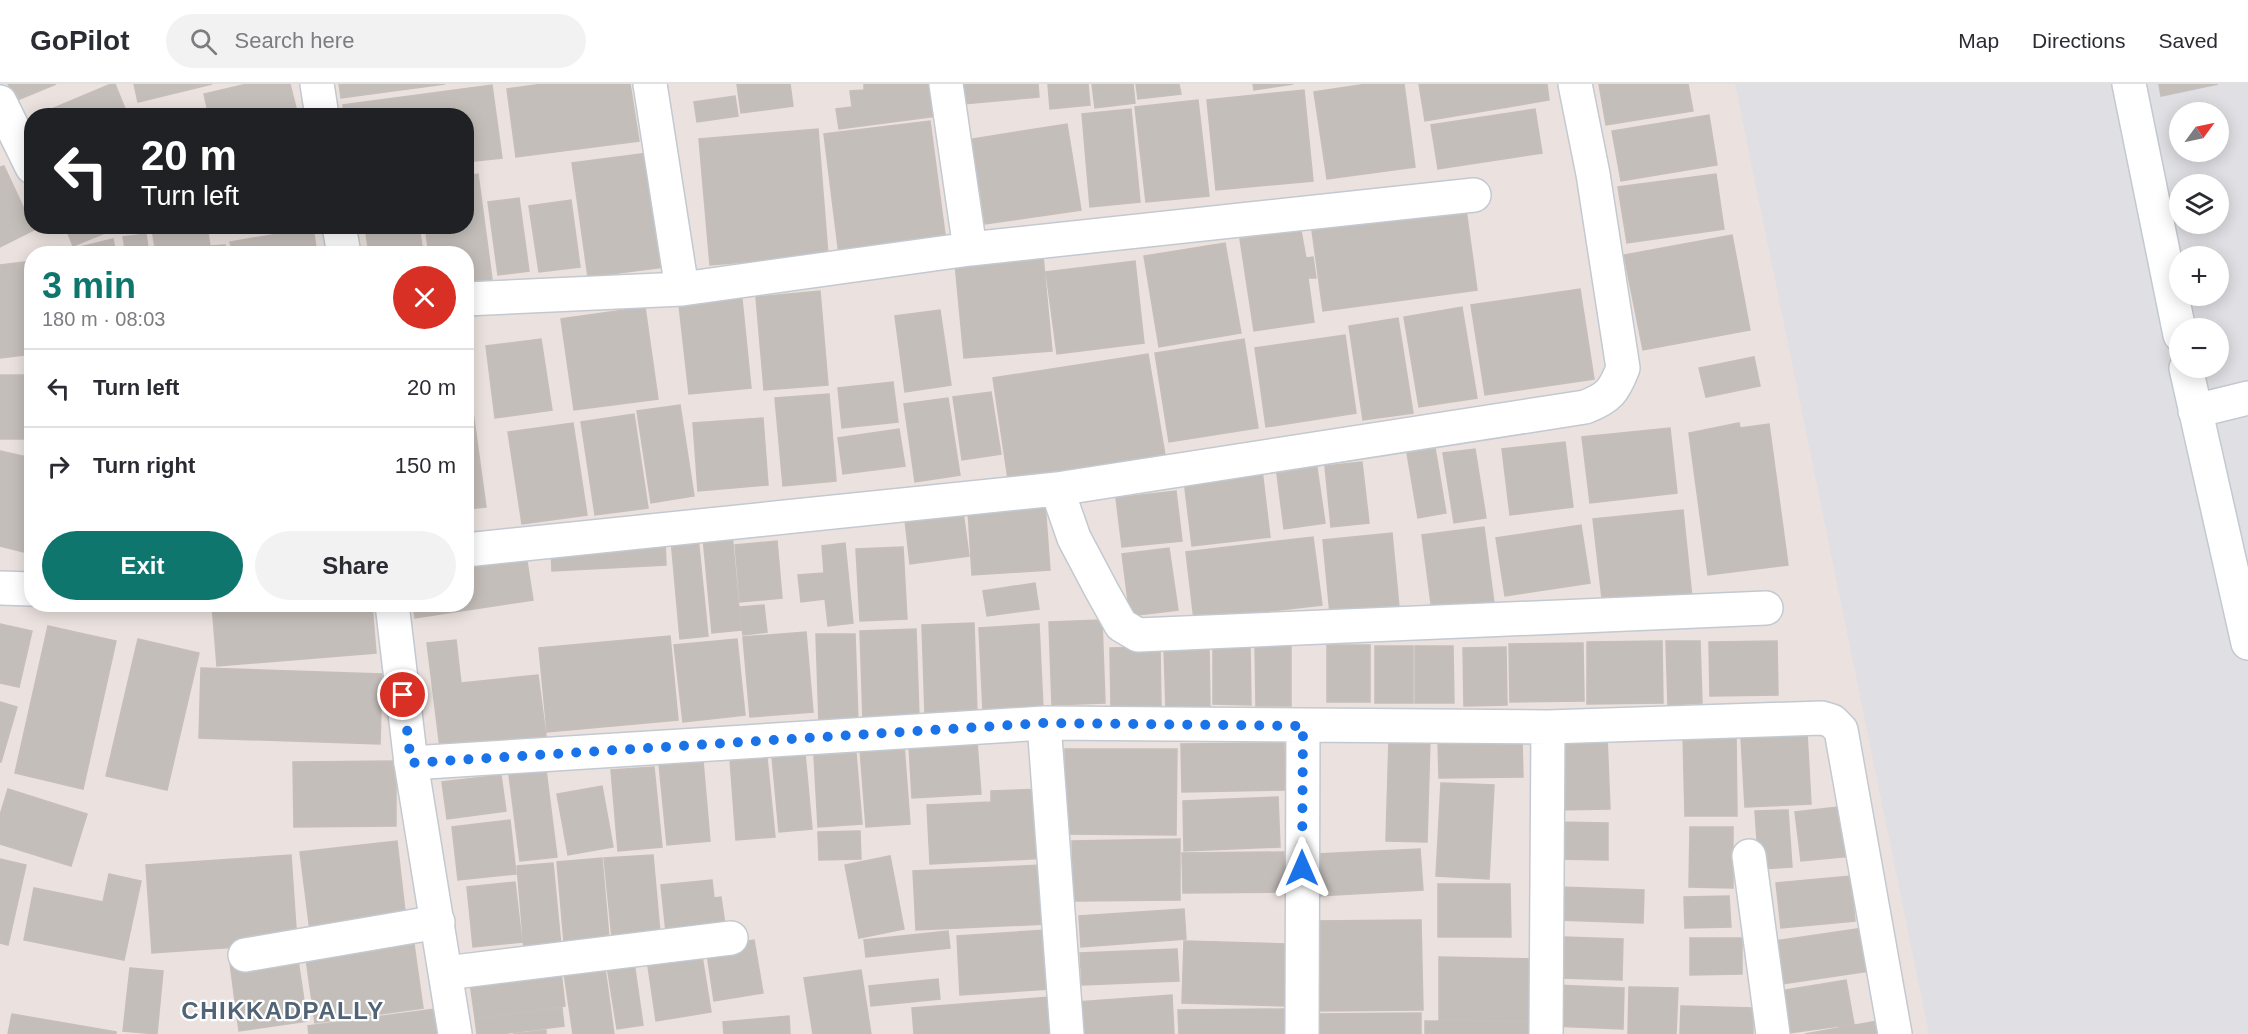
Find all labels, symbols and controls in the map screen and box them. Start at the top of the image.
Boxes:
search box [166,14,586,68]
text: GoPilot [30,25,130,56]
icon: search [187,25,220,58]
text: Search here [235,28,354,53]
text: Map [1958,29,1999,52]
text: Directions [2032,29,2125,52]
text: Saved [2158,29,2218,52]
north arrow [2169,102,2229,162]
map controls [2169,102,2229,378]
icon: left [42,132,120,210]
text: 20 m [141,132,237,179]
button: layers [2169,174,2229,234]
text: Turn left [141,181,239,211]
button: + [2169,246,2229,306]
text: 3 min [42,265,136,306]
button: close [393,266,456,329]
text: 180 m · 08:03 [42,308,165,330]
button: − [2169,318,2229,378]
icon: left [42,372,75,405]
text: Turn left [93,375,179,400]
text: 20 m [407,375,456,400]
icon: right [42,450,75,483]
text: Turn right [93,453,195,478]
text: 150 m [395,453,456,478]
button: Exit [42,531,243,600]
button: Share [255,531,456,600]
pin [377,669,428,720]
icon: arrive [386,678,419,711]
position arrow [1270,836,1334,900]
district label: CHIKKADPALLY [181,997,385,1024]

